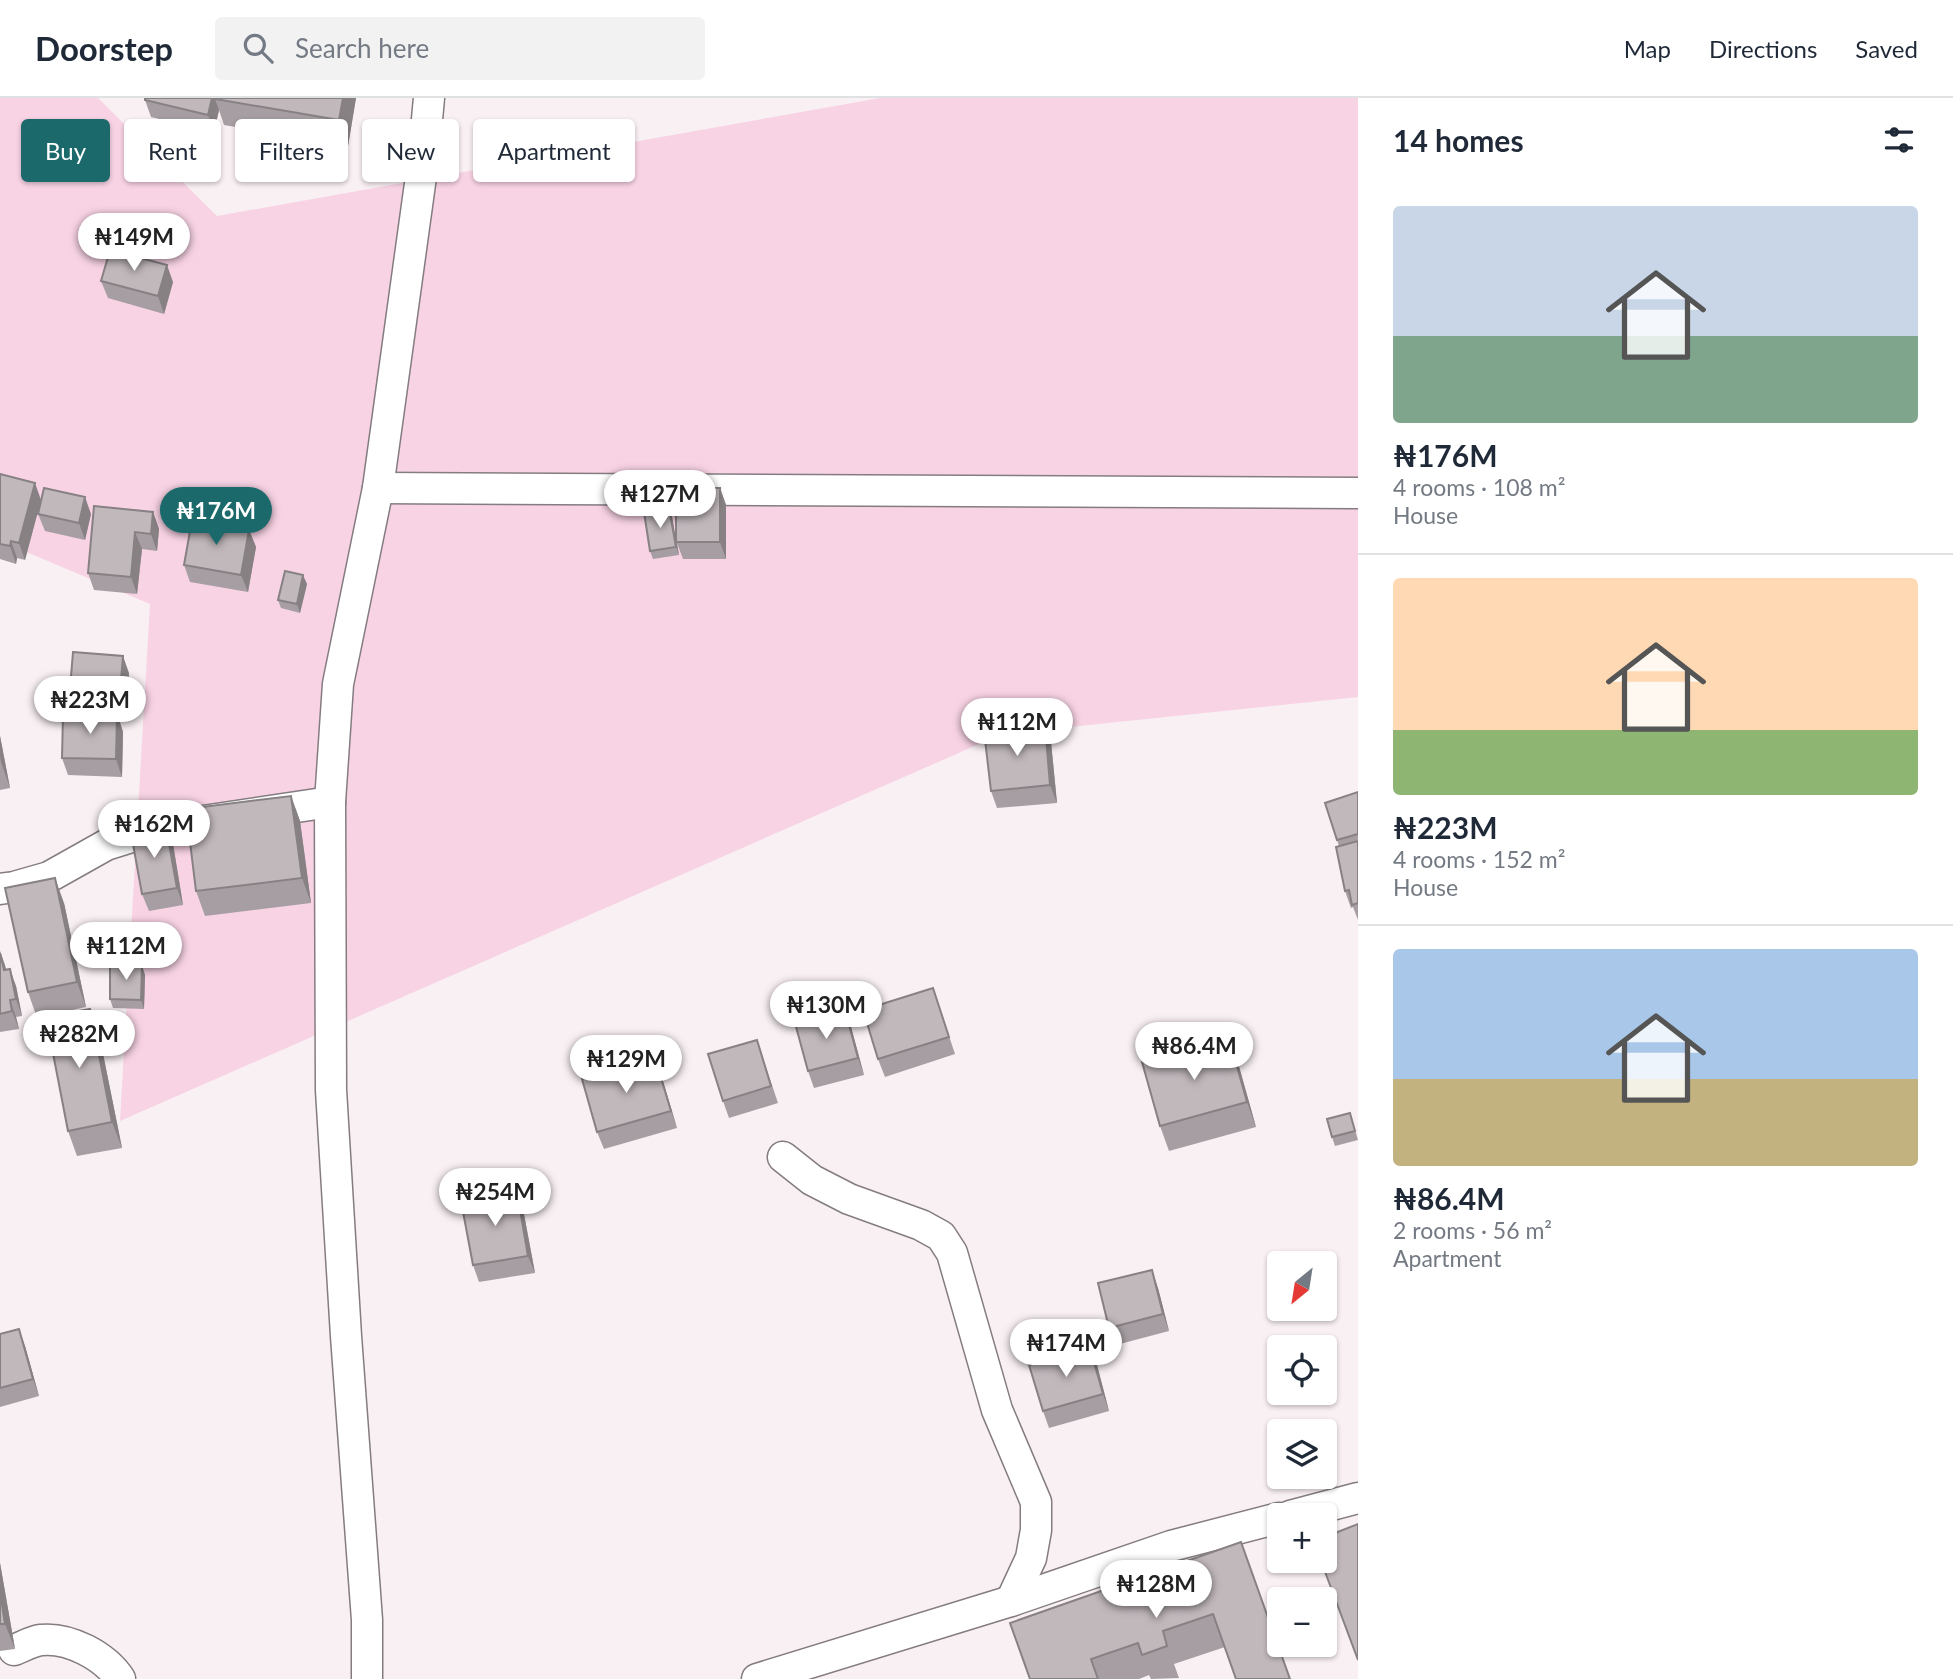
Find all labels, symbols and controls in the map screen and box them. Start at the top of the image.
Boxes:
search box [215,17,705,80]
text: Doorstep [35,28,173,68]
icon: search [239,29,277,67]
text: Search here [295,32,429,64]
text: Map [1624,34,1671,63]
text: Directions [1709,34,1817,63]
text: Saved [1855,34,1918,63]
chip: Buy [21,119,110,182]
chip: Rent [124,119,221,182]
chip: Filters [235,119,348,182]
chip: New [362,119,459,182]
chip: Apartment [473,119,635,182]
icon: filters [1880,121,1918,159]
text: 14 homes [1393,122,1524,158]
pin: ₦149M [85,214,183,273]
text: ₦149M [94,222,174,250]
icon: home [1593,252,1719,378]
text: ₦176M [1393,437,1498,473]
pin: ₦127M [611,470,709,530]
text: 4 rooms · 108 m² [1393,473,1565,501]
text: ₦127M [620,479,700,507]
pin: ₦176M [167,488,265,547]
text: ₦176M [176,496,256,524]
text: House [1393,501,1458,529]
icon: home [1593,624,1719,750]
pin: ₦223M [41,676,139,736]
text: ₦223M [50,685,130,713]
pin: ₦112M [968,698,1066,758]
text: ₦112M [977,707,1057,735]
pin: ₦162M [105,800,203,860]
text: ₦162M [114,809,194,837]
text: ₦223M [1393,809,1498,845]
text: 4 rooms · 152 m² [1393,845,1565,873]
text: House [1393,873,1458,901]
pin: ₦112M [77,922,175,982]
text: ₦112M [86,931,166,959]
pin: ₦130M [777,982,875,1041]
text: ₦130M [786,990,866,1018]
icon: home [1593,995,1719,1121]
pin: ₦282M [30,1010,128,1070]
text: ₦282M [39,1019,119,1047]
pin: ₦86.4M [1137,1023,1251,1082]
text: ₦86.4M [1151,1031,1237,1059]
pin: ₦129M [577,1035,675,1095]
text: ₦129M [586,1044,666,1072]
pin: ₦254M [446,1168,544,1228]
text: ₦254M [455,1177,535,1205]
text: ₦86.4M [1393,1180,1505,1216]
text: 2 rooms · 56 m² [1393,1216,1552,1244]
text: Apartment [1393,1244,1501,1272]
north arrow [1267,1251,1337,1321]
map controls [1267,1251,1337,1657]
pin: ₦174M [1017,1320,1115,1379]
text: ₦174M [1026,1328,1106,1356]
button: locate [1267,1335,1337,1405]
button: layers [1267,1419,1337,1489]
button: + [1267,1503,1337,1573]
pin: ₦128M [1107,1560,1205,1620]
text: ₦128M [1116,1569,1196,1597]
button: − [1267,1587,1337,1657]

